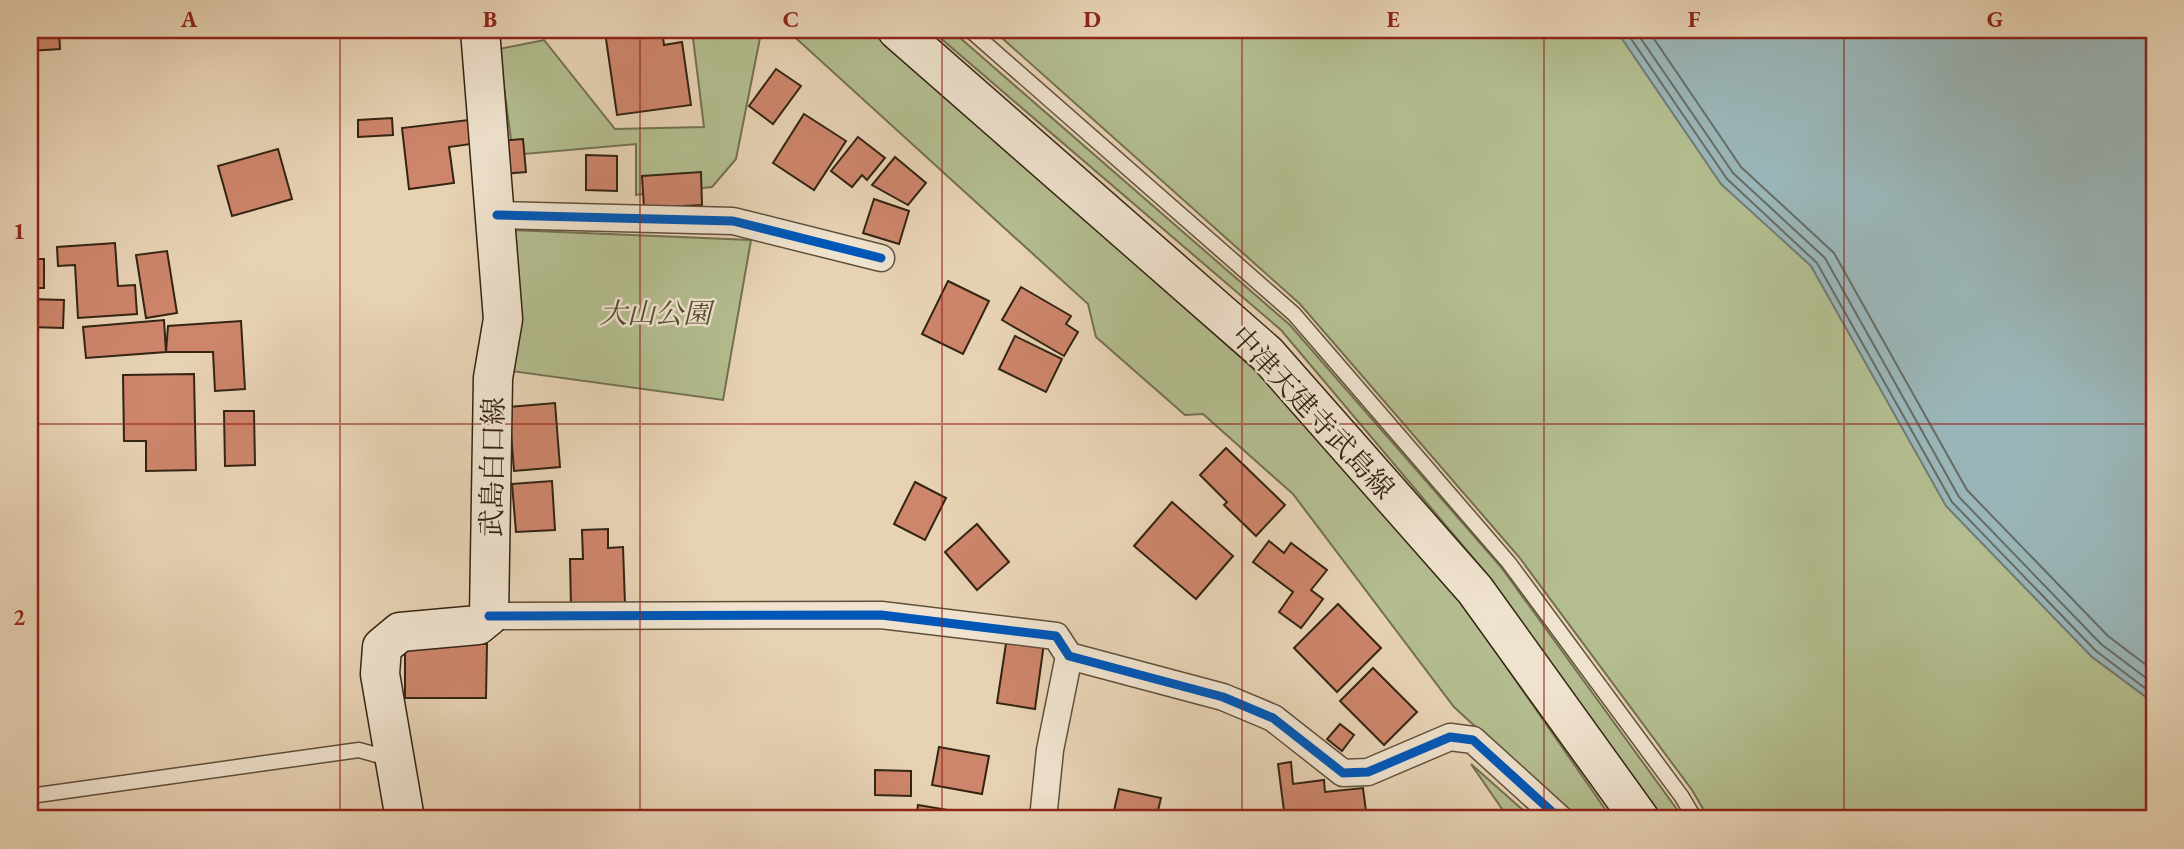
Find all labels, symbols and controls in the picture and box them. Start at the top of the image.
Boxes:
text: A [180,4,198,34]
text: B [483,4,497,34]
text: C [783,4,799,34]
text: D [1083,4,1101,34]
text: E [1386,4,1400,34]
text: F [1688,4,1701,34]
text: G [1987,4,2003,34]
text: 1 [13,216,25,246]
park label: 大山公園 [599,295,715,331]
street label: 中津天建寺武島線 [1223,318,1403,506]
street label: 武島白口線 [473,397,511,537]
text: 2 [13,602,25,632]

